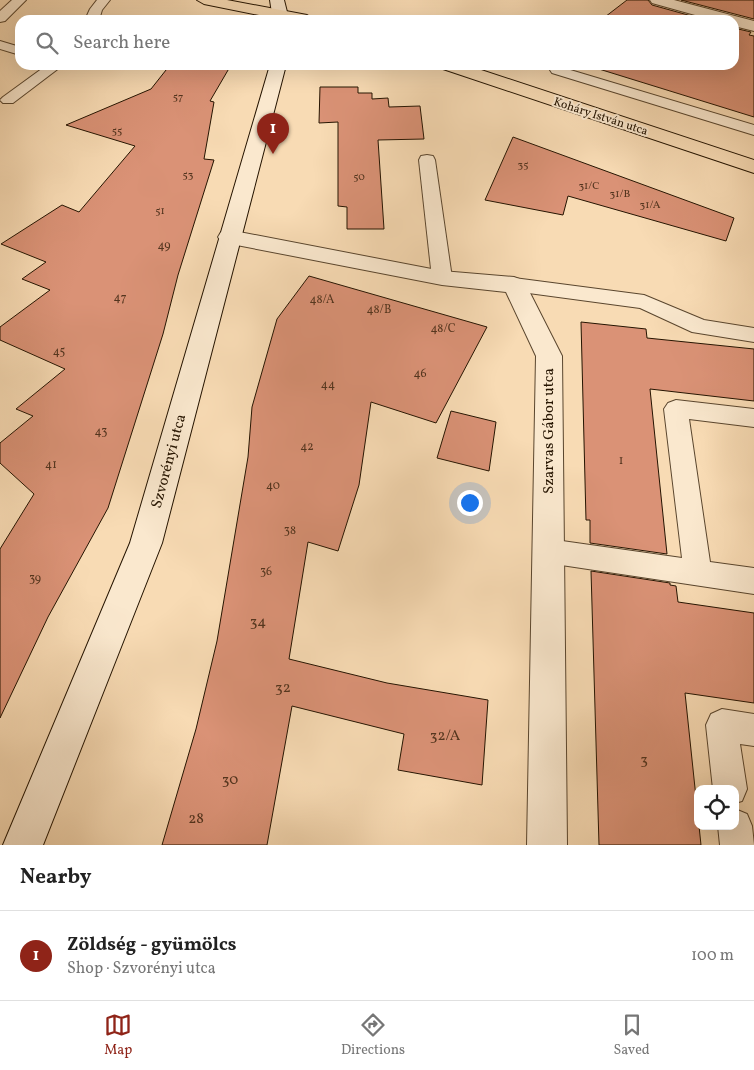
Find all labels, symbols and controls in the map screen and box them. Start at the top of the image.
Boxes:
search box [15,15,739,70]
icon: search [33,29,61,57]
text: Search here [73,30,170,56]
house number: 57 [173,90,183,105]
street label: Koháry István utca [551,94,650,140]
pin: 1 [257,113,289,154]
house number: 55 [112,124,122,139]
house number: 35 [518,158,528,173]
house number: 53 [183,168,194,183]
house number: 50 [353,170,365,185]
house number: 31/C [578,179,600,194]
house number: 31/B [610,187,631,202]
house number: 31/A [640,198,661,213]
house number: 51 [155,204,165,219]
house number: 49 [157,238,171,254]
house number: 47 [114,290,127,306]
house number: 48/A [310,292,335,308]
house number: 48/B [367,302,391,318]
house number: 48/C [430,321,456,337]
house number: 45 [53,344,66,360]
house number: 46 [413,366,427,382]
street label: Szarvas Gábor utca [539,368,560,494]
house number: 44 [321,377,335,393]
street label: Szvorényi utca [147,412,192,511]
house number: 43 [95,424,107,440]
house number: 42 [300,439,314,455]
house number: 1 [619,453,623,469]
house number: 41 [45,457,57,473]
house number: 40 [266,478,280,494]
your location [457,490,483,516]
house number: 38 [284,523,296,539]
house number: 36 [260,564,272,580]
house number: 39 [29,571,41,587]
house number: 34 [250,612,266,633]
house number: 32 [275,678,291,699]
house number: 32/A [430,726,461,747]
house number: 3 [640,750,648,771]
house number: 30 [222,770,238,791]
map controls [694,785,739,830]
button: locate [694,785,739,830]
house number: 28 [188,809,204,830]
text: Nearby [20,863,91,892]
text: Zöldség - gyümölcs [67,932,237,958]
text: 1 [33,945,39,967]
text: 100 m [691,945,734,967]
text: Shop · Szvorényi utca [67,958,216,980]
tab: Map [104,1011,132,1060]
tab: Directions [341,1011,405,1060]
tab: Saved [614,1011,650,1060]

